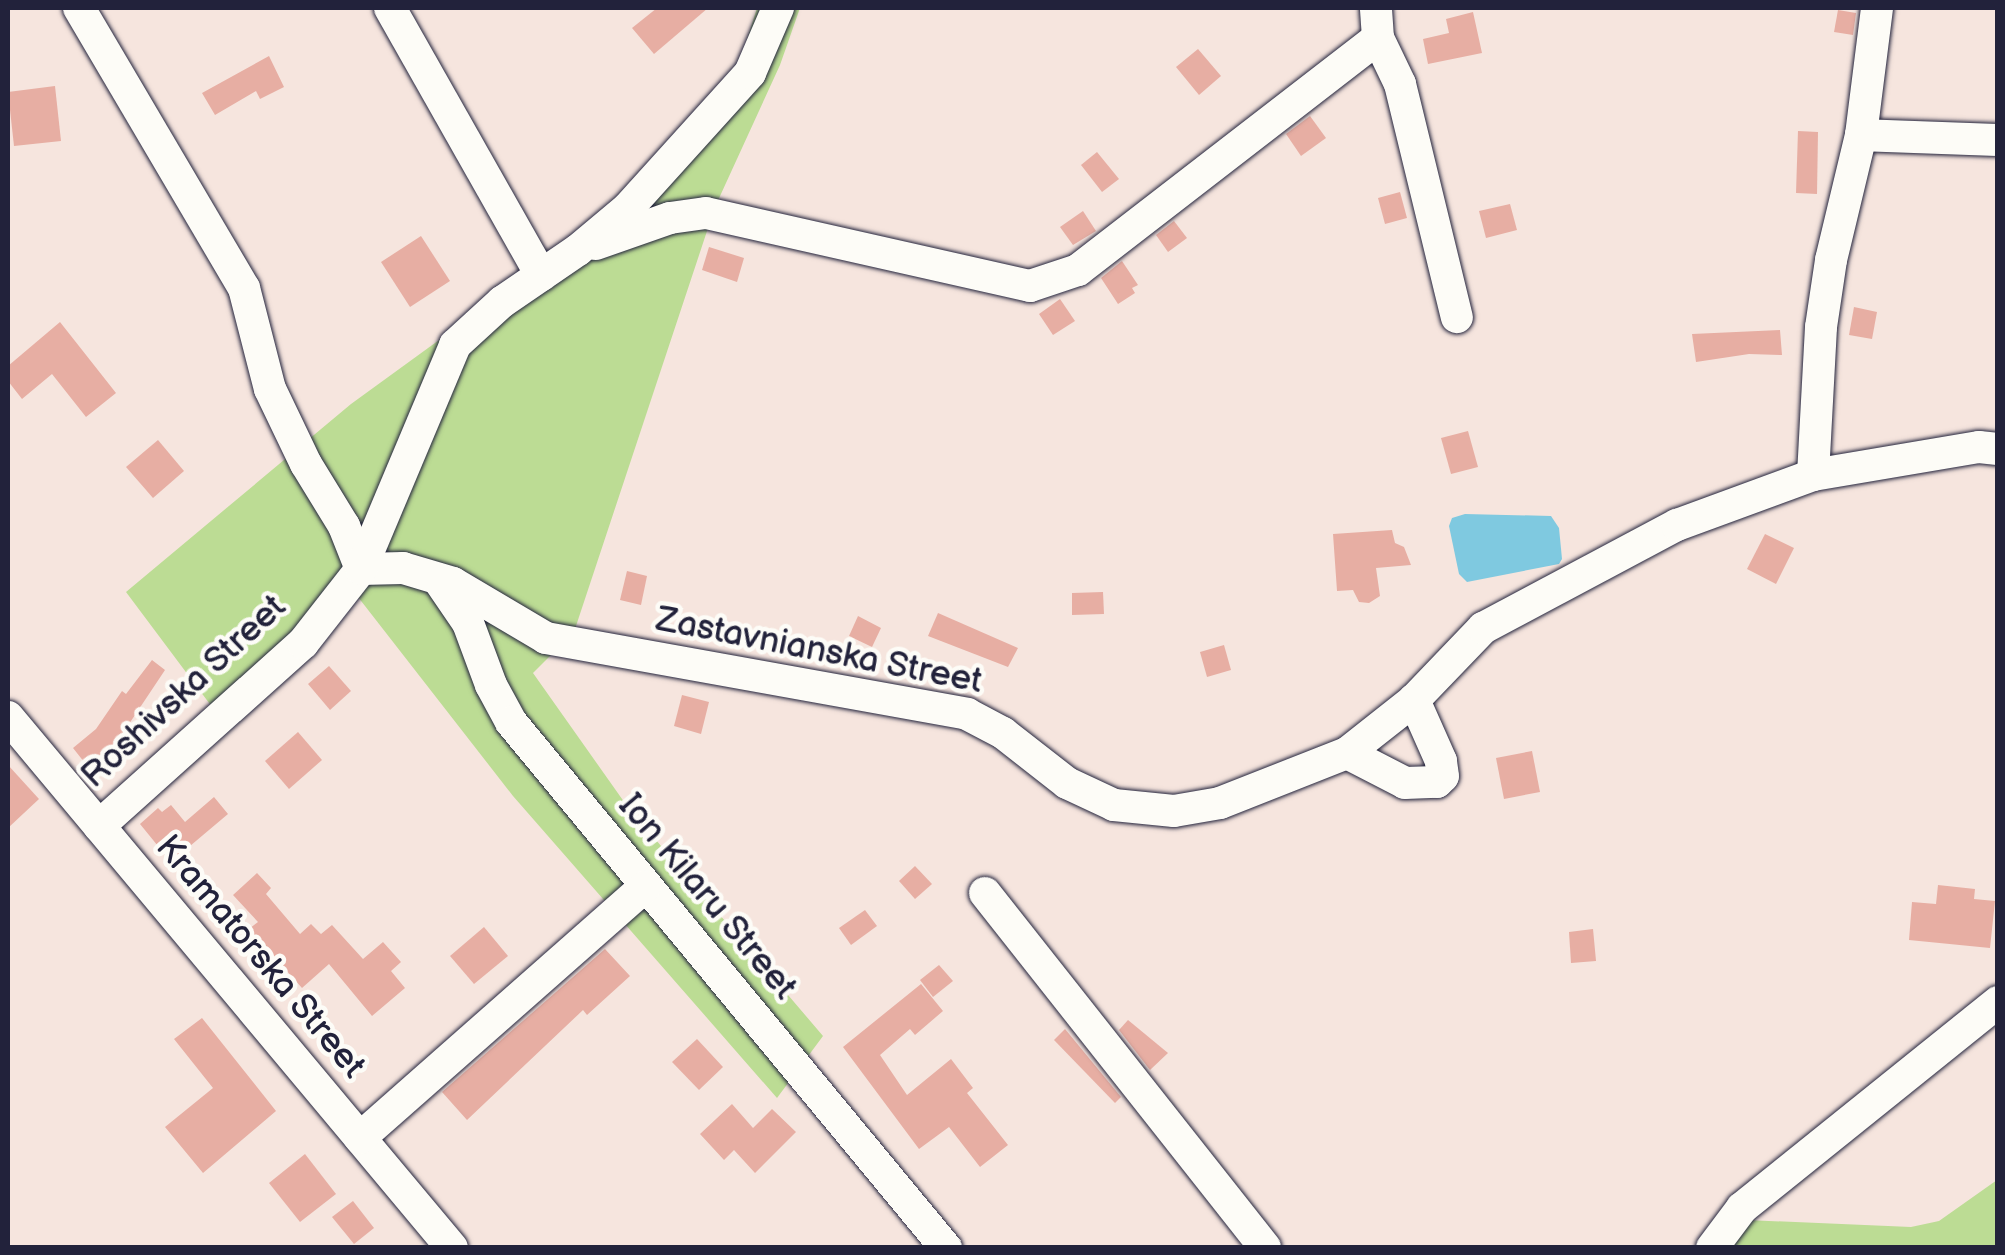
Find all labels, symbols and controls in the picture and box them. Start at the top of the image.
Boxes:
street label: Roshivska Street [73,586,295,798]
street label: Zastavnianska Street [652,599,986,703]
street label: Ion Kilaru Street [609,786,805,1008]
street label: Kramatorska Street [146,827,374,1087]

